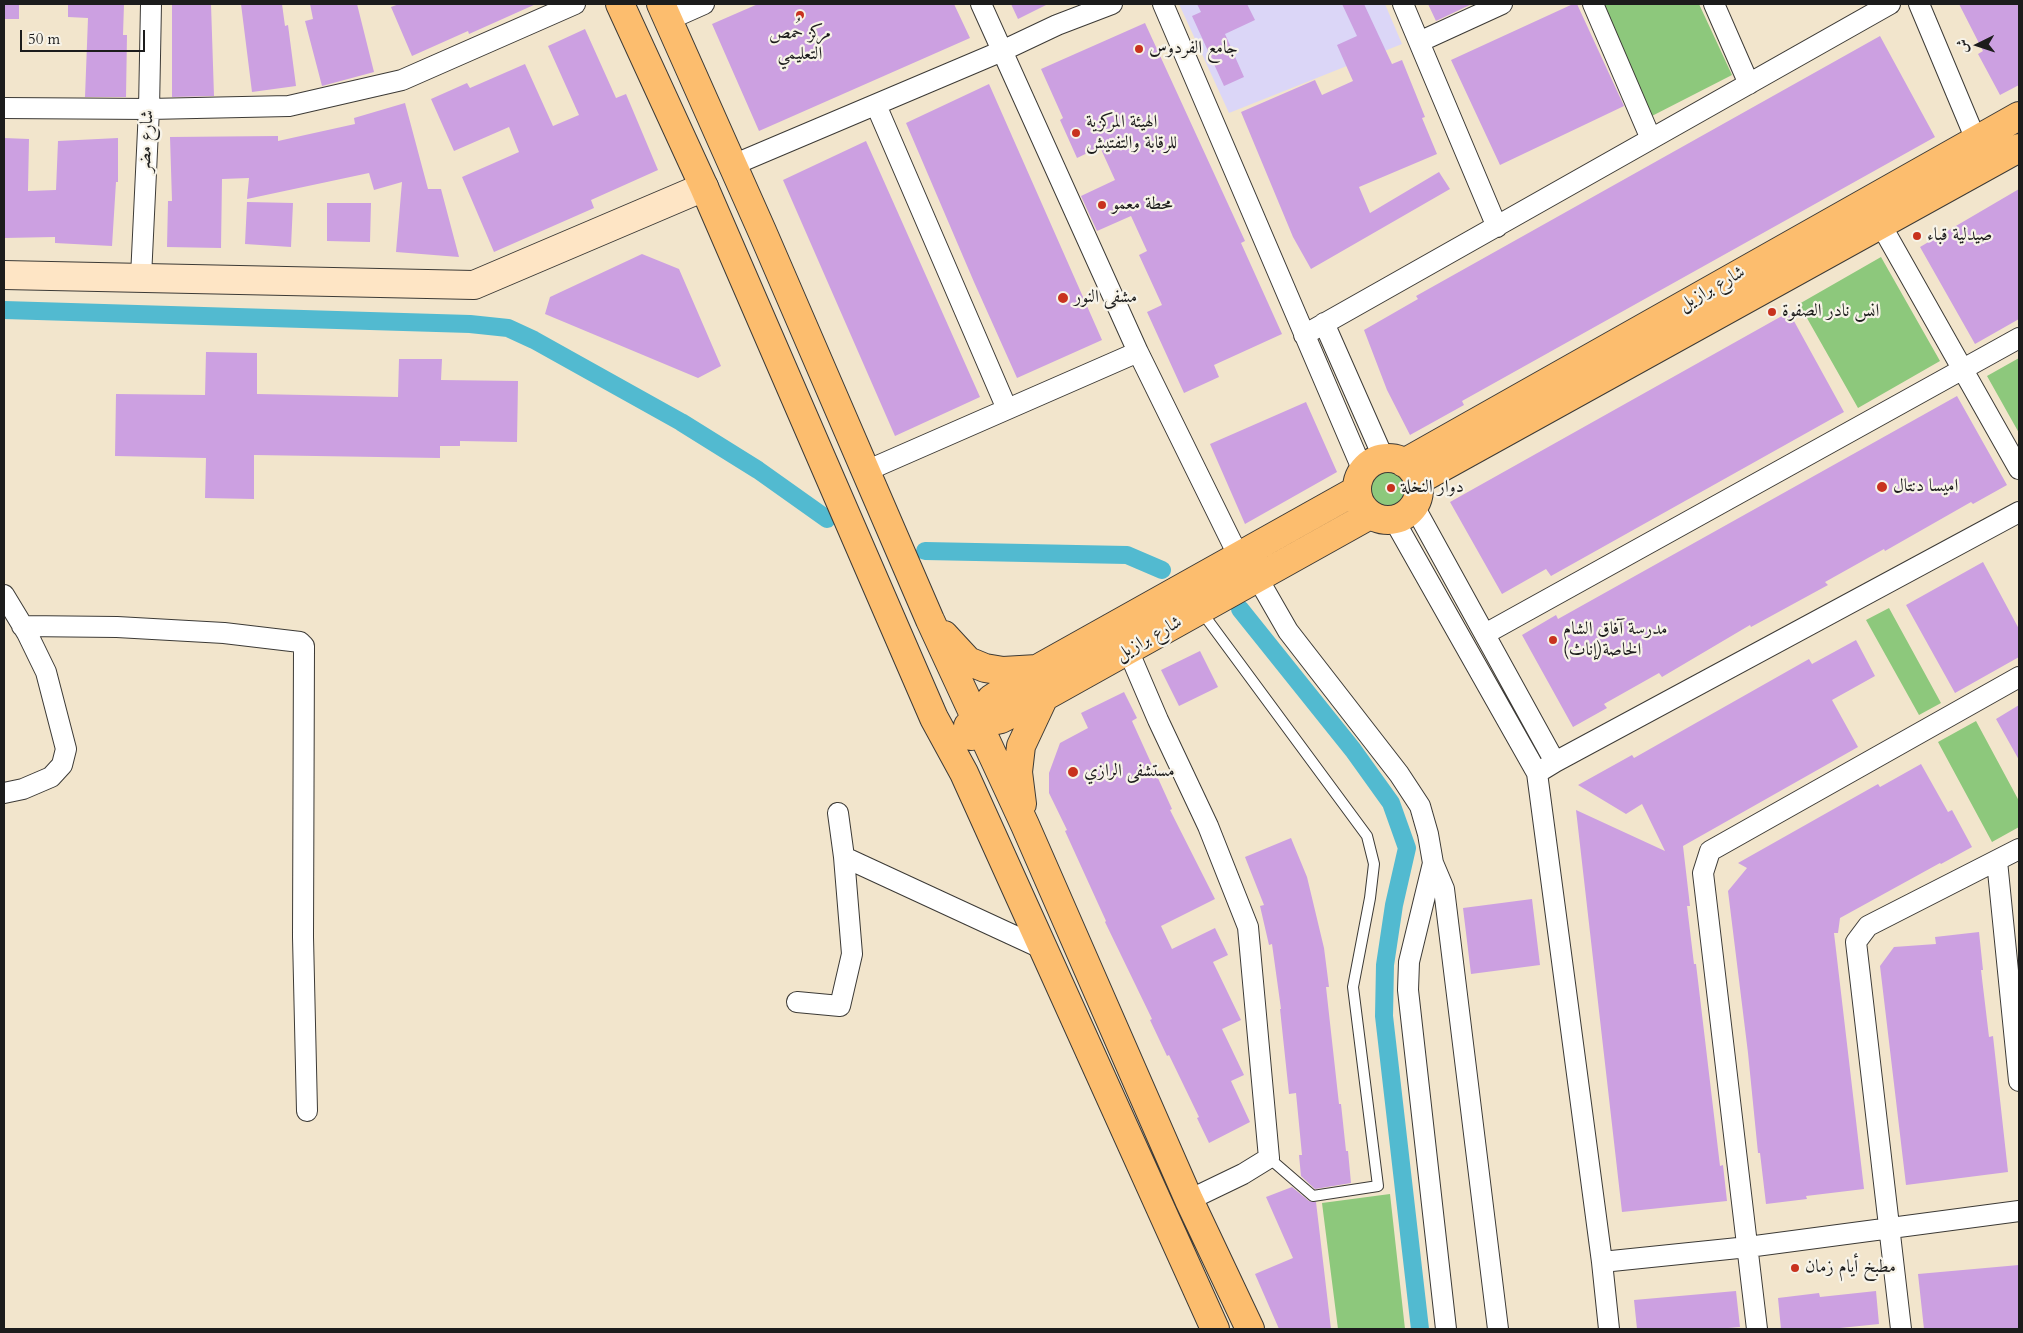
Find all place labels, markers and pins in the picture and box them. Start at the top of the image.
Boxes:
marker: مركز حُمص التعليمي [794,9,806,21]
place label: مركز حُمص التعليمي [769,23,831,66]
place label: جامع الفردوس [1149,38,1238,60]
marker: جامع الفردوس [1133,43,1145,55]
place label: الهيئة المركزية للرقابة والتفتيش [1086,112,1177,154]
marker: الهيئة المركزية للرقابة والتفتيش [1070,127,1082,139]
place label: محطة معمو [1112,194,1173,216]
marker: محطة معمو [1096,199,1108,211]
place label: صيدلية قباء [1927,225,1992,247]
marker: صيدلية قباء [1911,230,1923,242]
place label: مشفى النور [1074,287,1137,309]
marker: مشفى النور [1056,291,1070,305]
place label: انس نادر الصفوة [1782,301,1879,323]
marker: انس نادر الصفوة [1766,306,1778,318]
place label: اميسا دنتال [1893,476,1959,498]
place label: دوار النخلة [1401,477,1464,499]
marker: اميسا دنتال [1875,480,1889,494]
marker: دوار النخلة [1385,482,1397,494]
place label: مدرسة آفاق الشام الخاصة(إناث) [1563,619,1668,662]
marker: مدرسة آفاق الشام الخاصة(إناث) [1547,634,1559,646]
place label: مستشفى الرازي [1084,761,1175,783]
marker: مستشفى الرازي [1066,765,1080,779]
place label: مطبخ أيام زمان [1805,1257,1896,1279]
marker: مطبخ أيام زمان [1789,1262,1801,1274]

